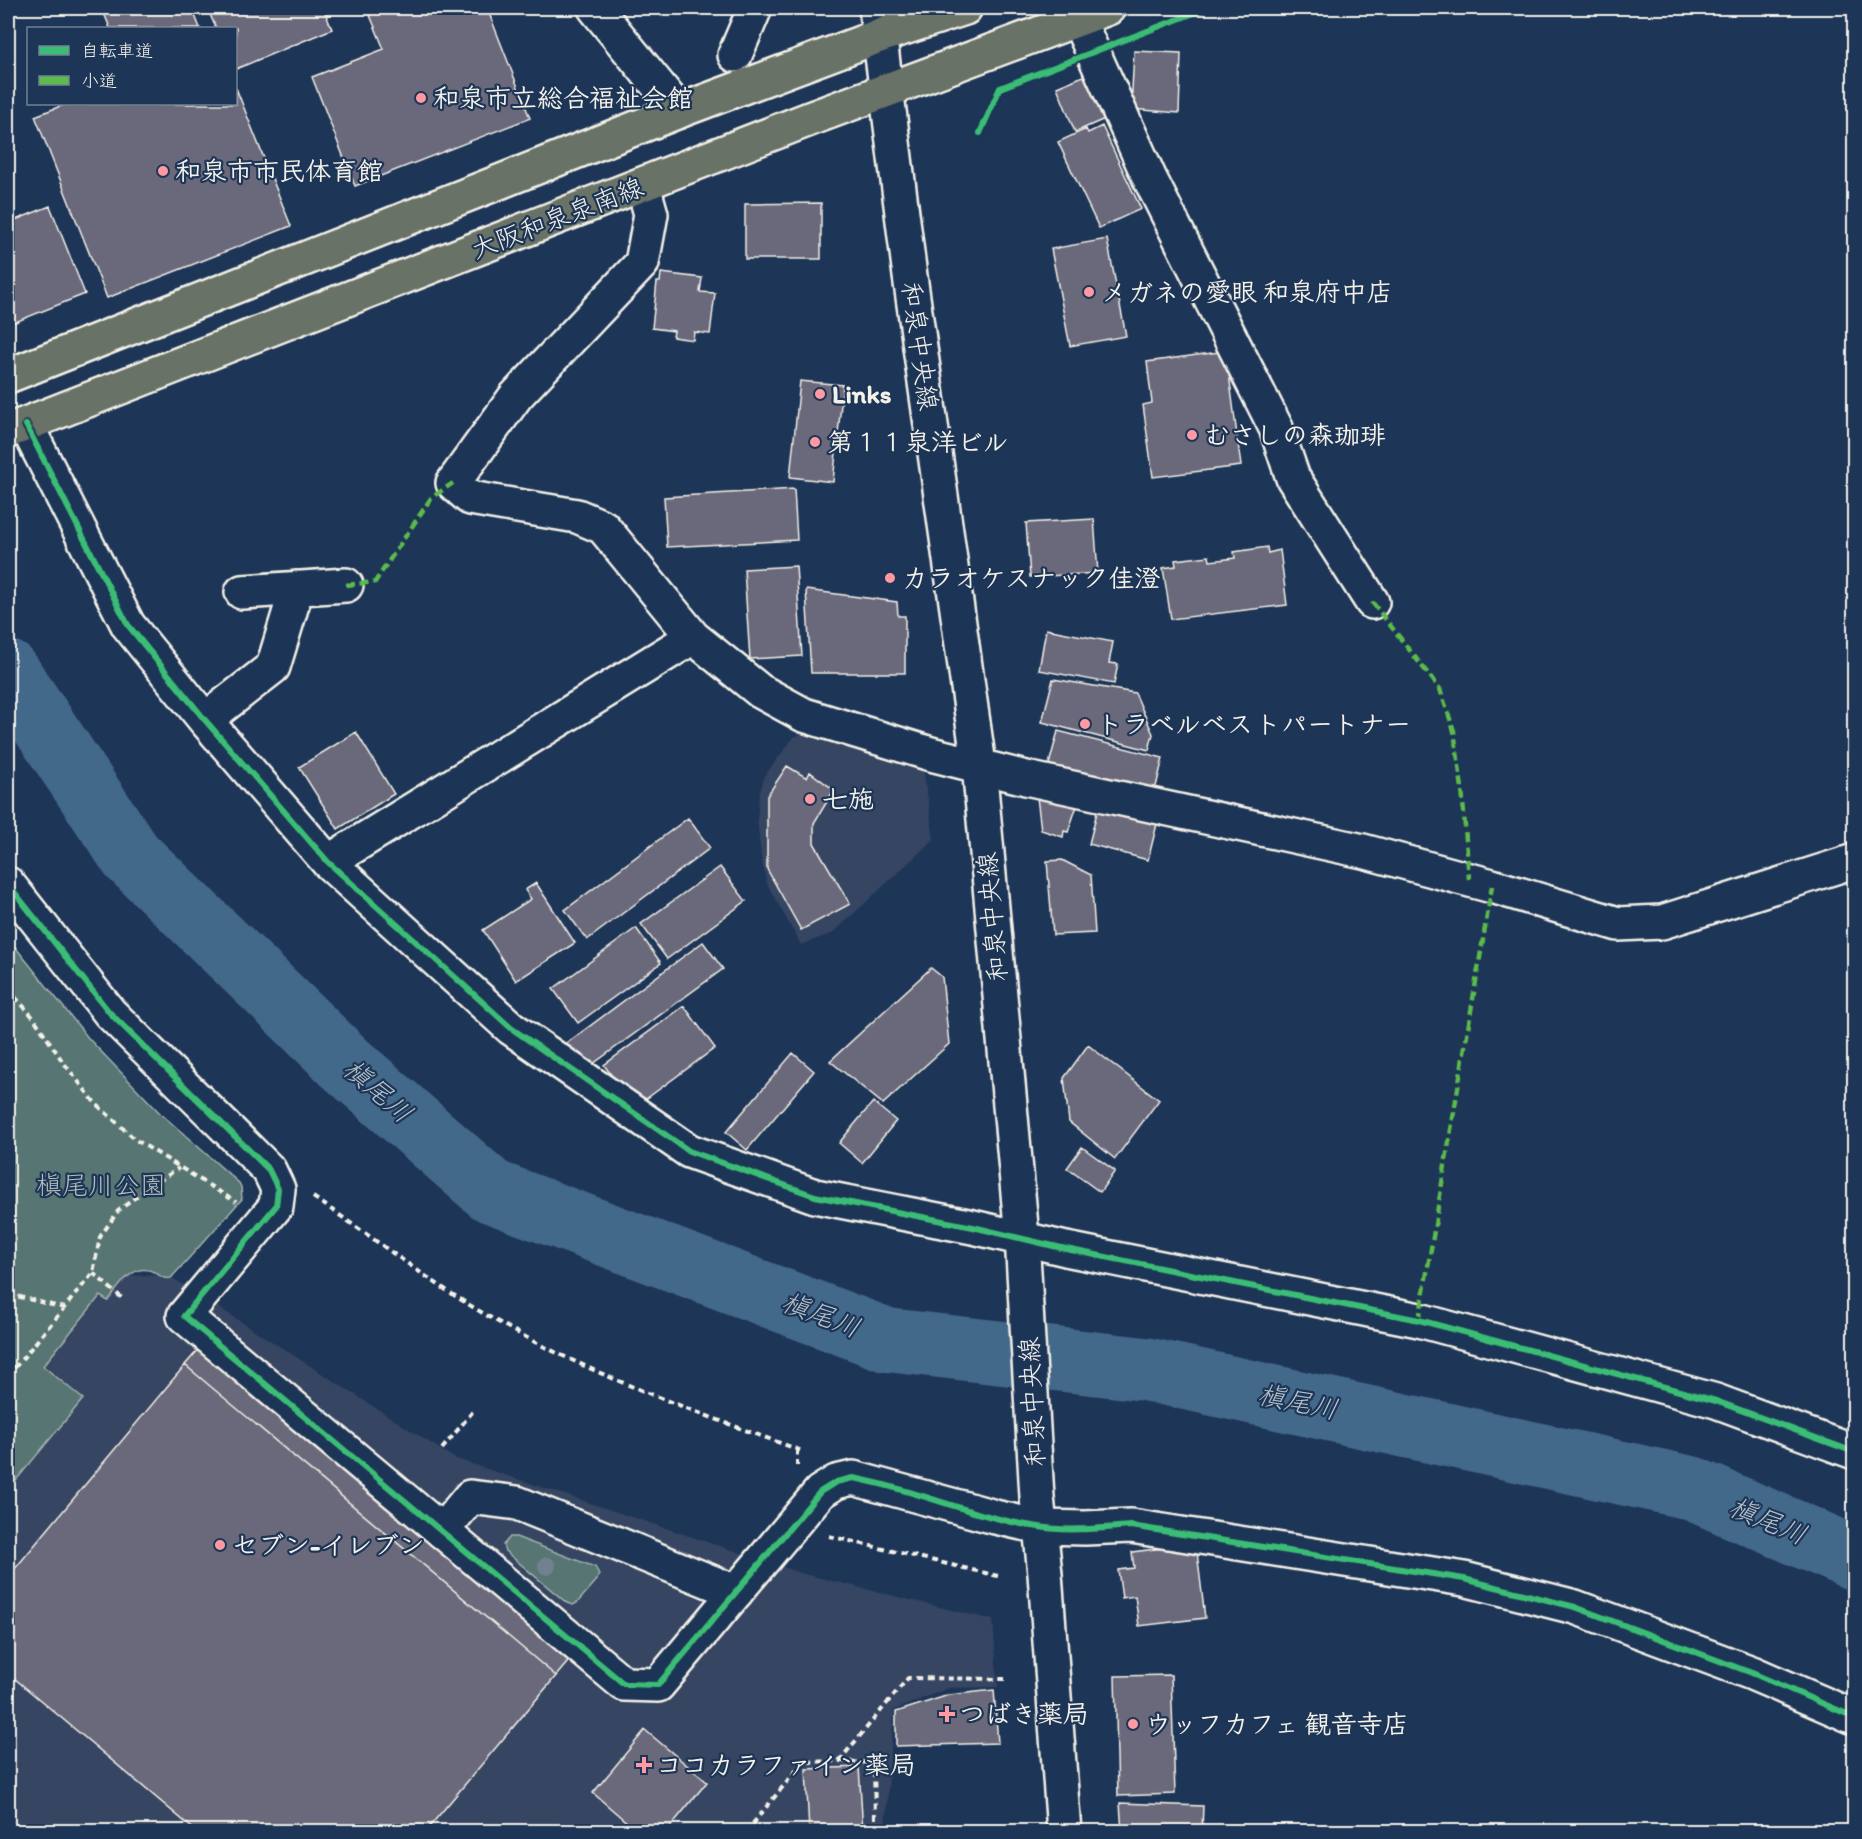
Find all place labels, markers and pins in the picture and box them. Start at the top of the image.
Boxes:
place label: 和泉市立総合福祉会館 [433,82,693,114]
marker: 和泉市立総合福祉会館 [414,91,428,105]
place label: 和泉市市民体育館 [175,155,383,187]
marker: 和泉市市民体育館 [156,164,170,178]
place label: メガネの愛眼 和泉府中店 [1101,276,1393,308]
marker: メガネの愛眼 和泉府中店 [1082,285,1096,299]
place label: Links [832,378,892,410]
marker: Links [813,387,827,401]
place label: むさしの森珈琲 [1204,419,1386,451]
place label: 第１１泉洋ビル [827,426,1008,458]
marker: むさしの森珈琲 [1185,428,1199,442]
marker: 第１１泉洋ビル [808,435,822,449]
place label: カラオケスナック佳澄 [902,562,1160,594]
marker: カラオケスナック佳澄 [883,571,897,585]
place label: トラベルベストパートナー [1097,708,1411,740]
marker: トラベルベストパートナー [1078,717,1092,731]
place label: 七施 [822,783,874,815]
marker: 七施 [803,792,817,806]
place label: セブン-イレブン [232,1529,424,1561]
marker: セブン-イレブン [213,1538,227,1552]
place label: つばき薬局 [959,1698,1089,1730]
marker: つばき薬局 [940,1707,954,1721]
place label: ウッフカフェ 観音寺店 [1145,1708,1409,1740]
marker: ウッフカフェ 観音寺店 [1126,1717,1140,1731]
place label: ココカラファイン薬局 [656,1749,916,1781]
marker: ココカラファイン薬局 [637,1758,651,1772]

